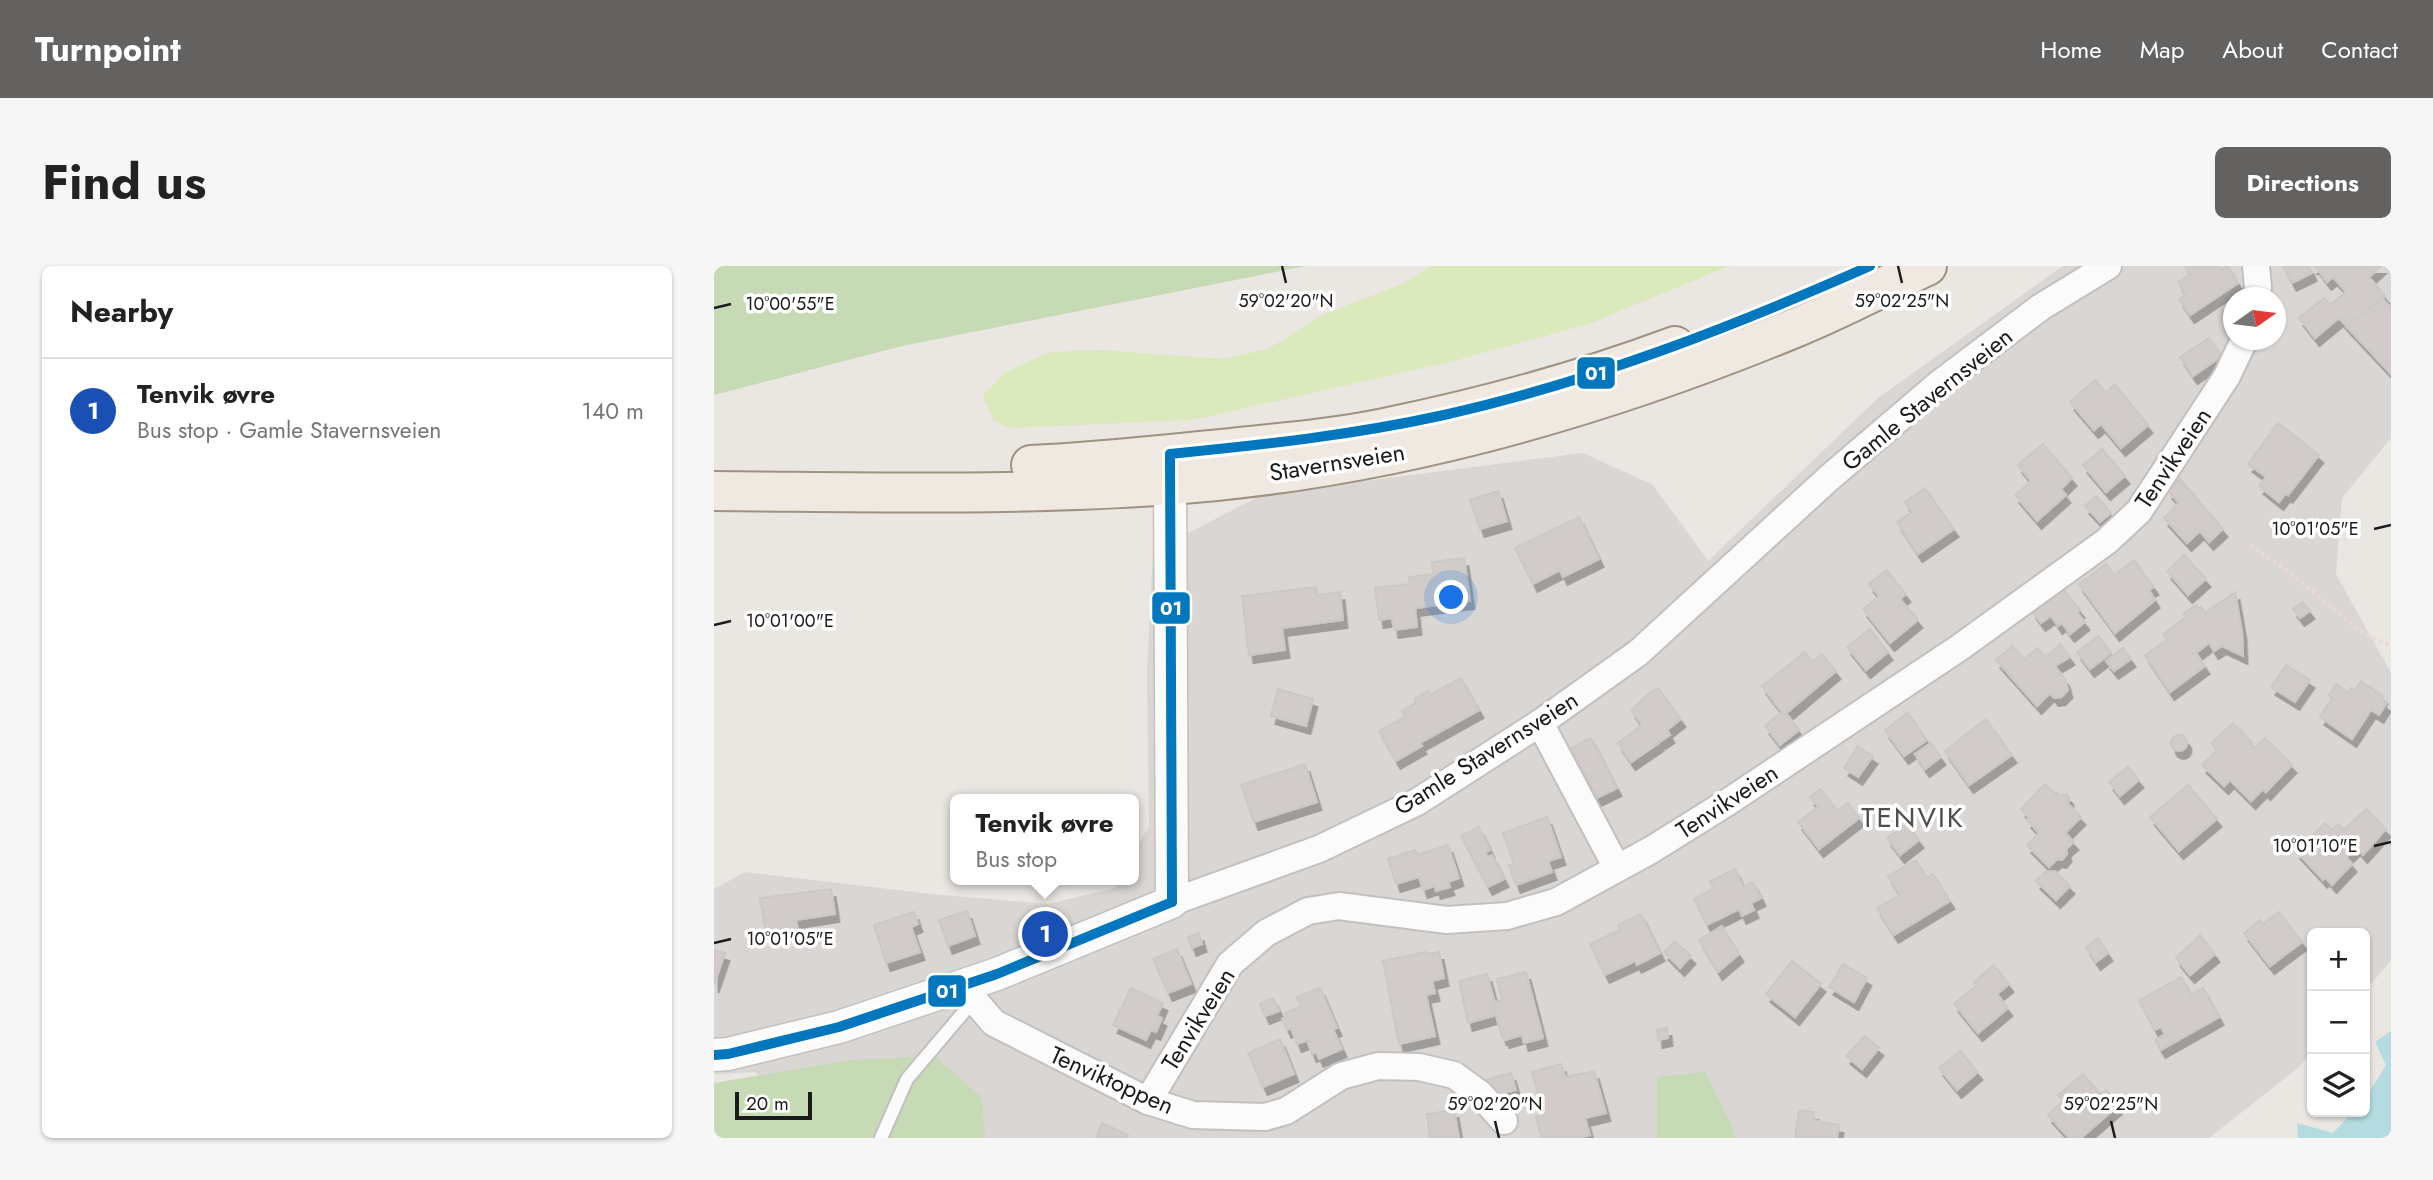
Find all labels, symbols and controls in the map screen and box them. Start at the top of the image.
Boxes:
text: Turnpoint [35,26,181,73]
text: Home [2040,32,2102,67]
text: Map [2140,32,2184,67]
text: About [2222,32,2283,67]
text: Contact [2321,32,2398,67]
text: Find us [42,147,206,217]
button: Directions [2215,147,2391,218]
north arrow [2223,287,2286,350]
text: 59°02'20"N [1238,288,1334,314]
text: 59°02'25"N [1855,288,1949,314]
text: Nearby [70,290,173,333]
text: 10°00'55"E [745,291,835,317]
street label: Gamle Stavernsveien [1834,319,2020,479]
line badge: 01 [1576,356,1616,390]
text: 01 [1585,360,1607,387]
text: Tenvik øvre [137,375,275,413]
text: 1 [87,394,99,428]
text: 140 m [582,394,644,428]
street label: Tenvikveien [2126,401,2220,515]
text: Bus stop · Gamle Stavernsveien [137,413,441,447]
street label: Stavernsveien [1267,434,1407,490]
text: 10°01'05"E [2271,516,2359,542]
your location [1434,580,1468,614]
line badge: 01 [1151,591,1191,625]
text: 01 [1160,595,1182,622]
text: 10°01'00"E [746,608,834,634]
street label: Gamle Stavernsveien [1387,682,1585,824]
street label: Tenvikveien [1669,755,1785,847]
popup [950,794,1139,885]
district label: TENVIK [1861,797,1965,838]
text: Tenvik øvre [975,804,1114,842]
text: 10°01'10"E [2272,833,2358,859]
text: Bus stop [975,842,1057,876]
pin: 1 [1022,908,1068,960]
text: 10°01'05"E [746,926,834,952]
map controls [2307,928,2370,1117]
button: + [2307,928,2370,991]
street label: Tenvikveien [1153,961,1243,1077]
line badge: 01 [927,974,967,1008]
text: 01 [936,978,958,1005]
button: − [2307,991,2370,1054]
street label: Tenviktoppen [1045,1037,1179,1123]
button: layers [2307,1054,2370,1117]
scale bar [735,1089,812,1121]
text: 20 m [746,1090,789,1117]
text: 59°02'20"N [1447,1091,1543,1117]
text: 59°02'25"N [2064,1091,2158,1117]

